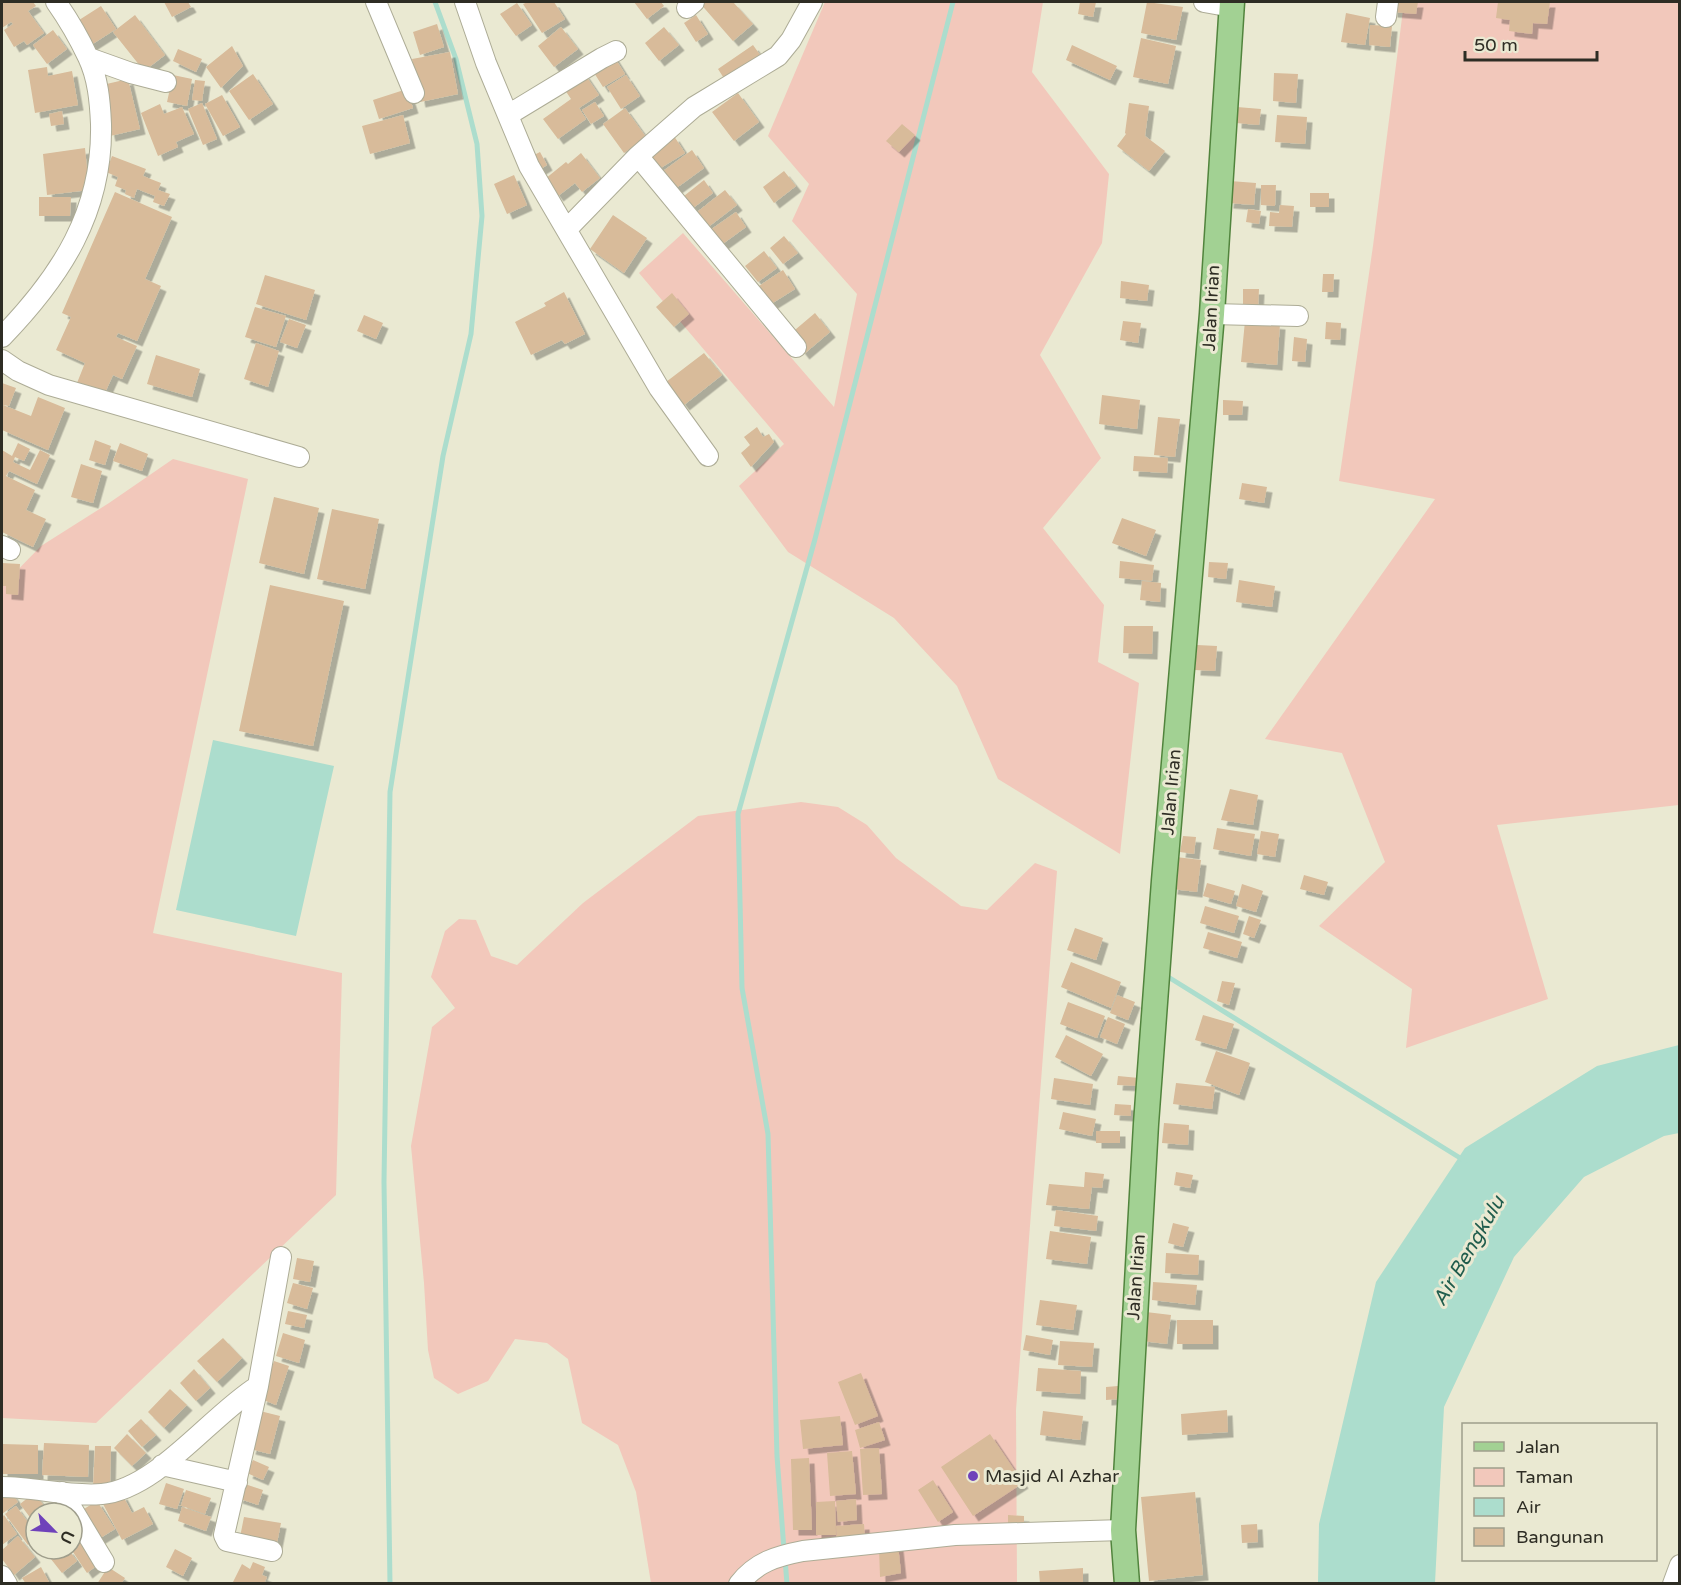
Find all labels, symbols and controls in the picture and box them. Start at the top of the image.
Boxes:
scale bar [1465,24,1597,62]
text: 50 m [1474,34,1518,56]
street label: Jalan Irian [1198,264,1224,352]
street label: Jalan Irian [1156,748,1186,836]
water label: Air Bengkulu [1428,1190,1511,1310]
street label: Jalan Irian [1122,1233,1150,1321]
legend [1462,1423,1657,1561]
text: Jalan [1516,1436,1560,1458]
place label: Masjid Al Azhar [985,1465,1119,1487]
text: Taman [1516,1466,1573,1488]
marker: Masjid Al Azhar [966,1469,980,1483]
text: Air [1516,1496,1541,1518]
north arrow [24,1501,84,1561]
text: Bangunan [1516,1526,1604,1548]
text: U [55,1527,78,1547]

